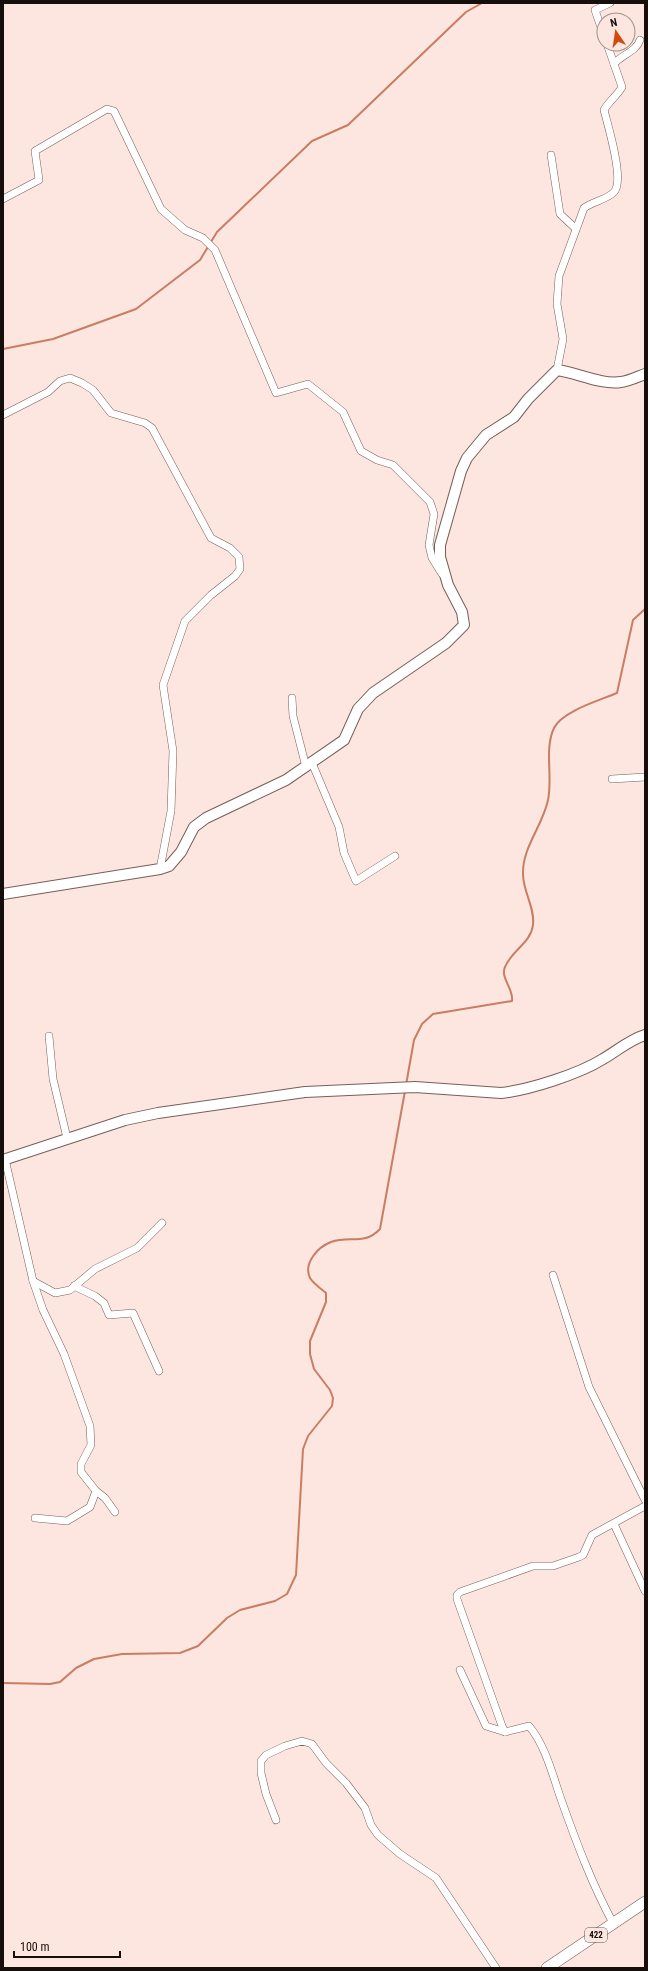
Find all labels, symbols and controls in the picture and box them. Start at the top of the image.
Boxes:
north arrow [596,12,636,52]
text: N [609,16,619,30]
road number: 422 [585,1928,607,1942]
scale bar [14,1933,120,1959]
text: 100 m [20,1940,50,1954]

